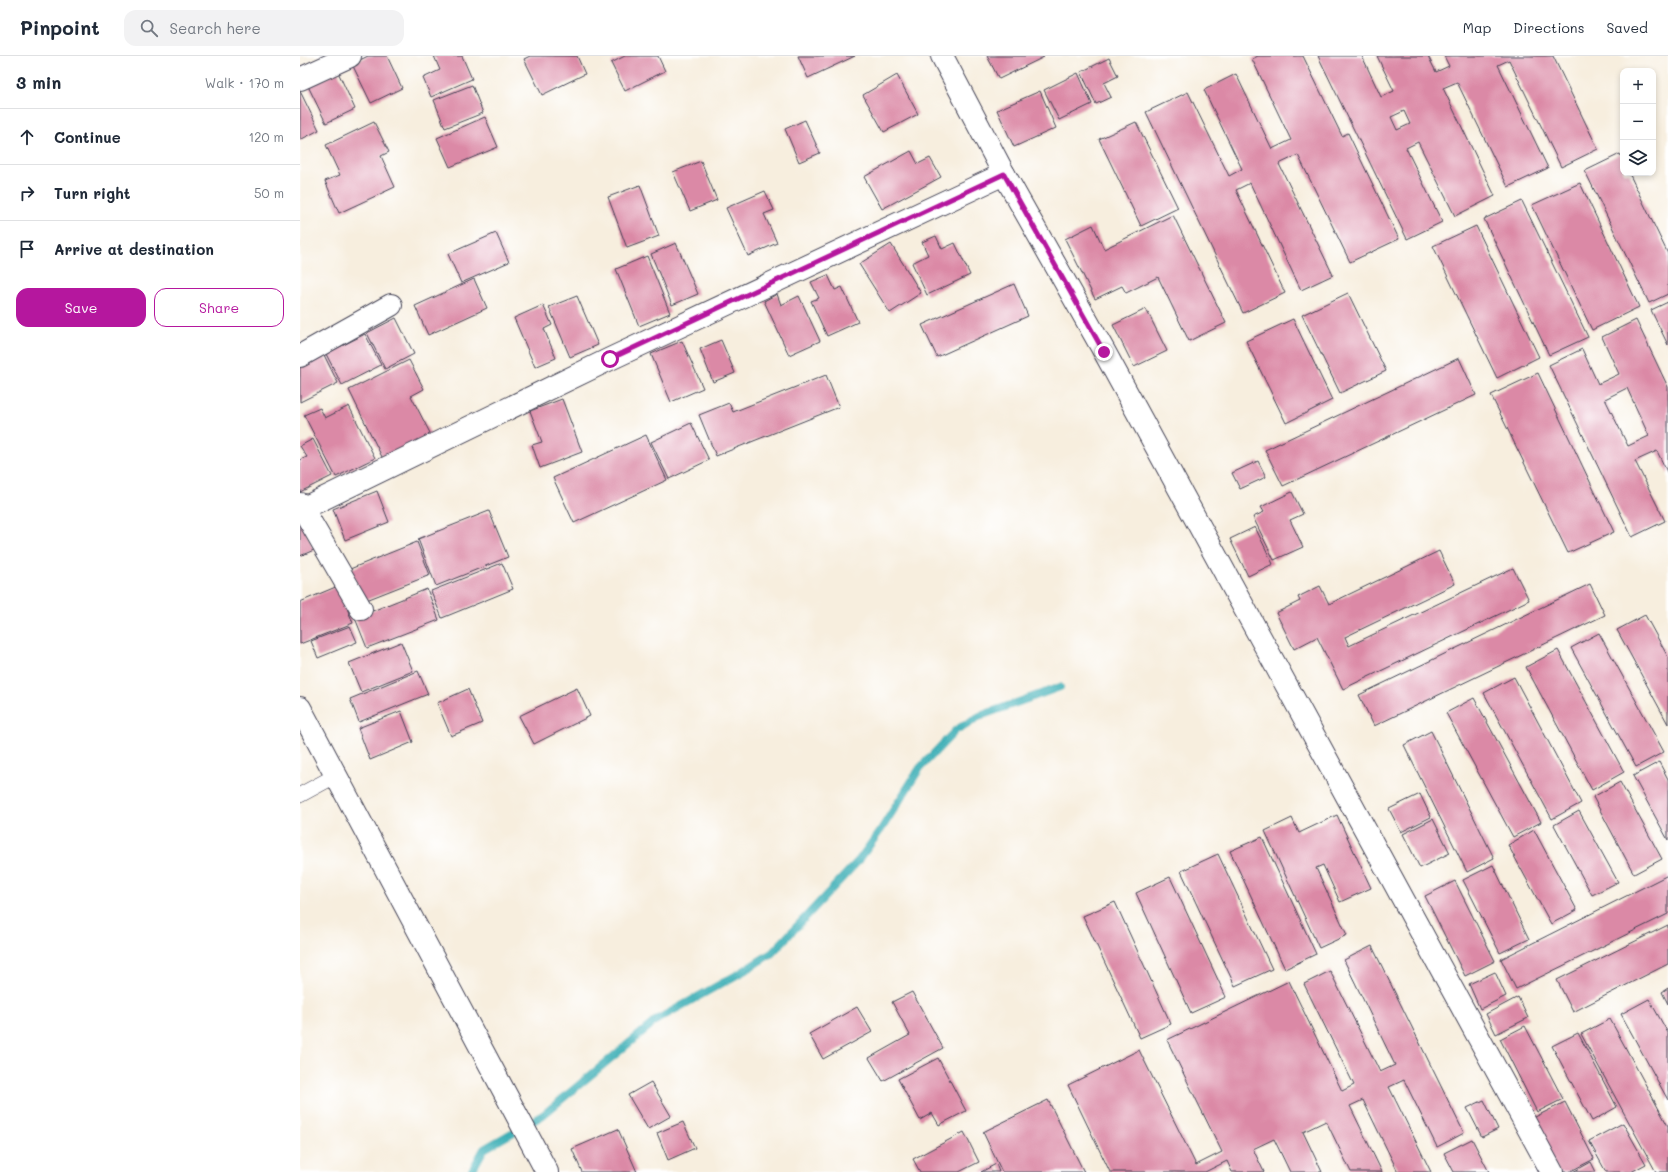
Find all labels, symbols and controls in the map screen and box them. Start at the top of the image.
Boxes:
search box [124,10,404,46]
text: Pinpoint [20,15,100,40]
icon: search [138,17,160,39]
text: Search here [170,18,261,38]
text: Map [1463,18,1491,37]
text: Directions [1513,18,1584,37]
text: Saved [1606,18,1648,37]
map controls [1620,68,1656,176]
button: + [1620,68,1656,104]
text: 3 min [16,71,61,93]
text: Walk · 170 m [205,74,284,91]
button: − [1620,104,1656,140]
icon: ahead [16,126,38,148]
text: Continue [54,127,121,147]
text: 120 m [248,128,284,145]
button: layers [1620,140,1656,176]
icon: right [16,182,38,204]
text: Turn right [54,183,131,203]
text: 50 m [254,184,284,201]
icon: arrive [16,238,38,260]
text: Arrive at destination [54,239,214,259]
button: Save [16,288,146,327]
button: Share [154,288,284,327]
route end [1095,343,1113,361]
route start [601,350,619,368]

